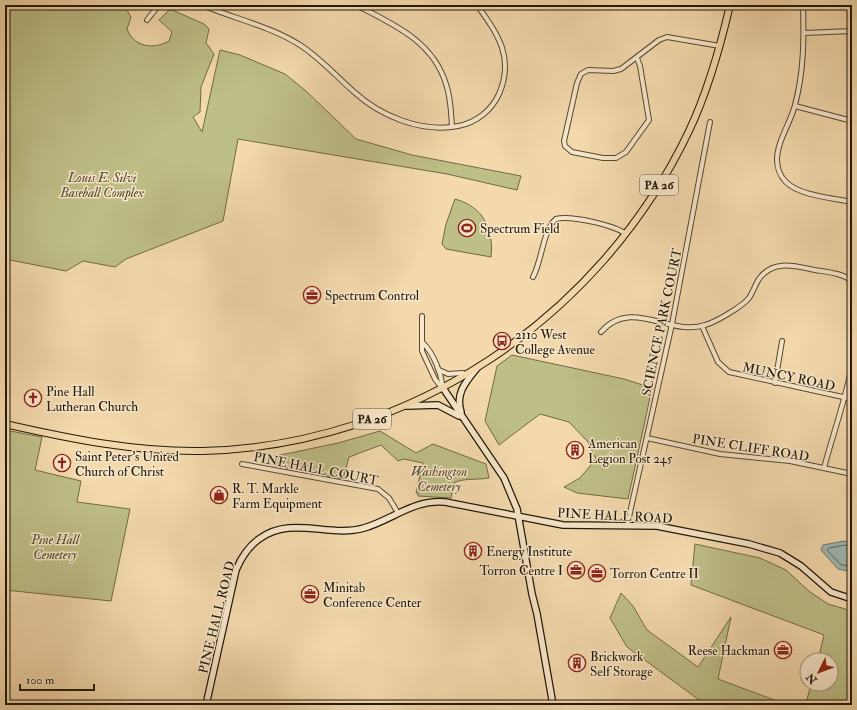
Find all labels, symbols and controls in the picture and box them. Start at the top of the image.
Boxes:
park label: Louis E. Silvi Baseball Complex [59,170,144,201]
road number: PA 26 [640,175,678,195]
sports icon: Spectrum Field [457,218,477,238]
place label: Spectrum Field [480,221,560,238]
street label: SCIENCE PARK COURT [638,247,686,398]
office icon: Spectrum Control [302,285,322,305]
place label: Spectrum Control [325,288,420,305]
place label: 2110 West College Avenue [515,327,596,358]
bus stop icon: 2110 West College Avenue [492,331,512,351]
street label: MUNCY ROAD [741,359,837,395]
place label: Pine Hall Lutheran Church [46,384,138,415]
church icon: Pine Hall Lutheran Church [23,388,43,408]
road number: PA 26 [353,409,391,429]
street label: PINE CLIFF ROAD [691,431,810,465]
place label: American Legion Post 245 [587,436,673,467]
building icon: American Legion Post 245 [565,440,585,460]
place label: Saint Peter's United Church of Christ [75,449,179,480]
street label: PINE HALL COURT [252,449,380,489]
church icon: Saint Peter's United Church of Christ [52,453,72,473]
park label: Washington Cemetery [411,464,467,495]
place label: R. T. Markle Farm Equipment [232,481,322,513]
shop icon: R. T. Markle Farm Equipment [209,485,229,505]
street label: PINE HALL ROAD [557,505,673,527]
park label: Pine Hall Cemetery [30,532,80,563]
building icon: Energy Institute [463,541,483,561]
place label: Energy Institute [486,544,572,561]
street label: PINE HALL ROAD [195,559,239,675]
office icon: Torron Centre I [566,560,586,580]
place label: Torron Centre I [479,563,563,579]
office icon: Torron Centre II [587,563,607,583]
place label: Torron Centre II [610,566,699,582]
place label: Minitab Conference Center [323,580,422,611]
office icon: Minitab Conference Center [300,584,320,604]
office icon: Reese Hackman [773,640,793,660]
place label: Reese Hackman [688,643,770,659]
place label: Brickwork Self Storage [590,649,653,680]
north arrow [799,652,839,692]
building icon: Brickwork Self Storage [567,653,587,673]
scale bar [20,666,94,692]
text: N [803,669,821,687]
text: 100 m [26,673,55,688]

